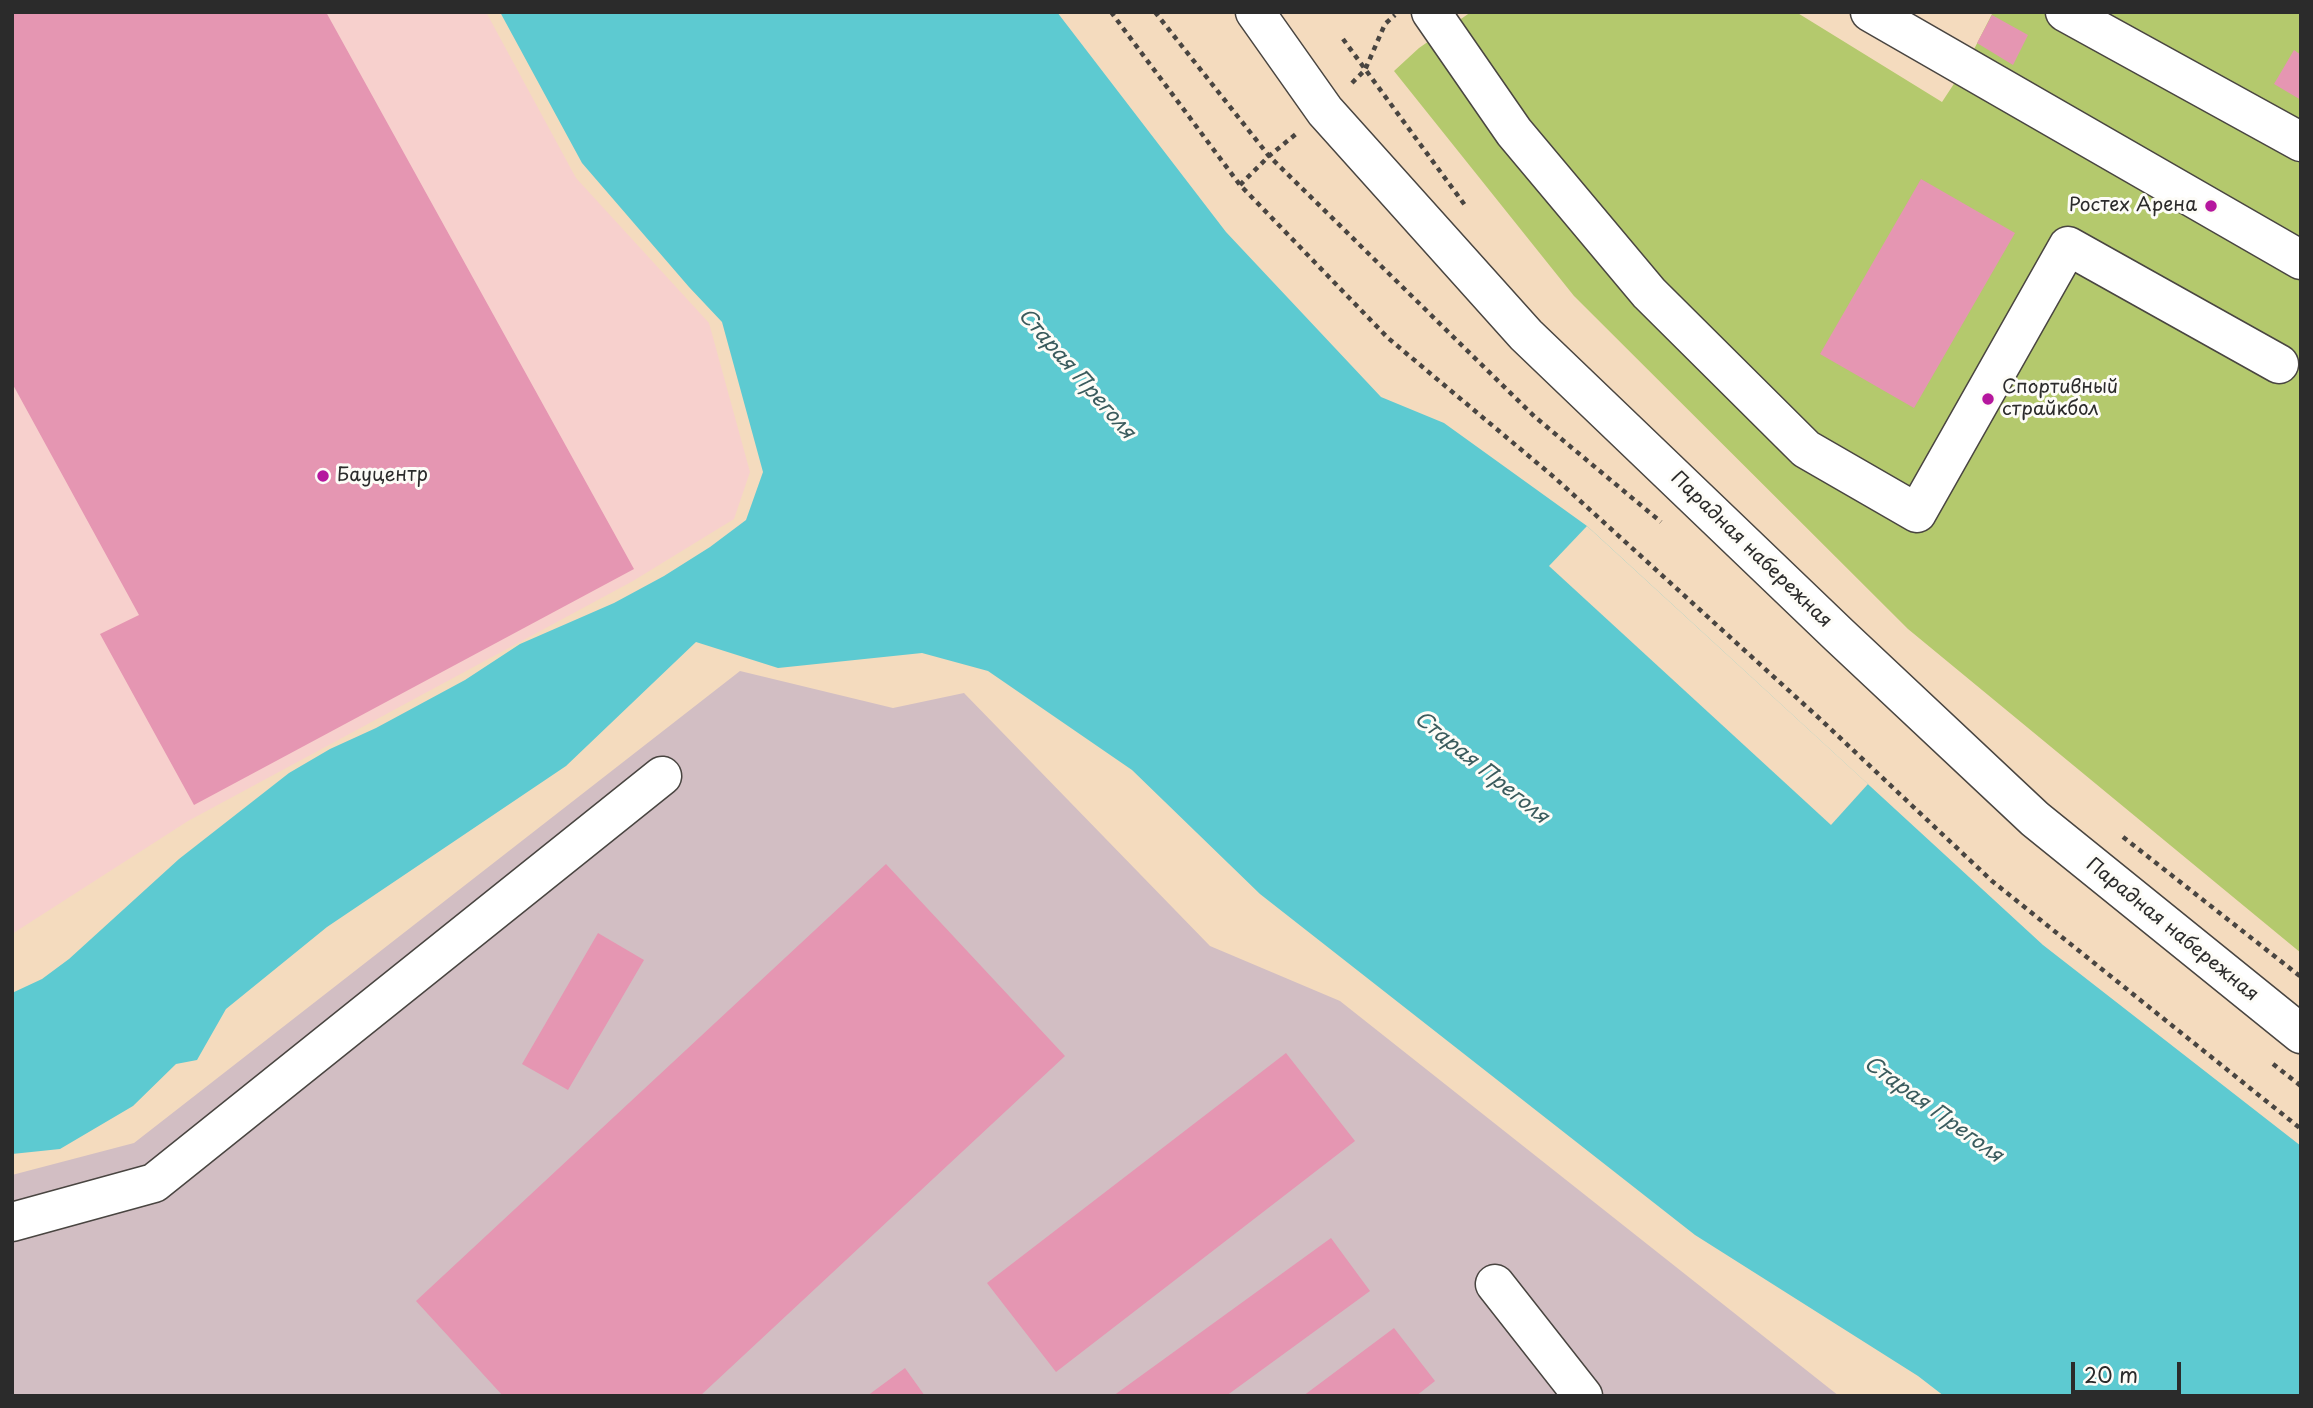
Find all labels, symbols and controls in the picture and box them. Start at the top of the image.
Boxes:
place label: Ростех Арена [2069,195,2197,217]
marker: Ростех Арена [2203,198,2219,214]
water label: Старая Преголя [1012,303,1140,445]
place label: Спортивный страйкбол [2002,377,2118,421]
marker: Спортивный страйкбол [1980,391,1996,407]
place label: Бауцентр [337,465,428,487]
street label: Парадная набережная [1666,467,1836,633]
marker: Бауцентр [315,468,331,484]
water label: Старая Преголя [1409,706,1553,830]
street label: Парадная набережная [2081,854,2263,1006]
water label: Старая Преголя [1859,1051,2007,1169]
scale bar [2075,1348,2185,1392]
text: 20 m [2084,1358,2138,1390]

